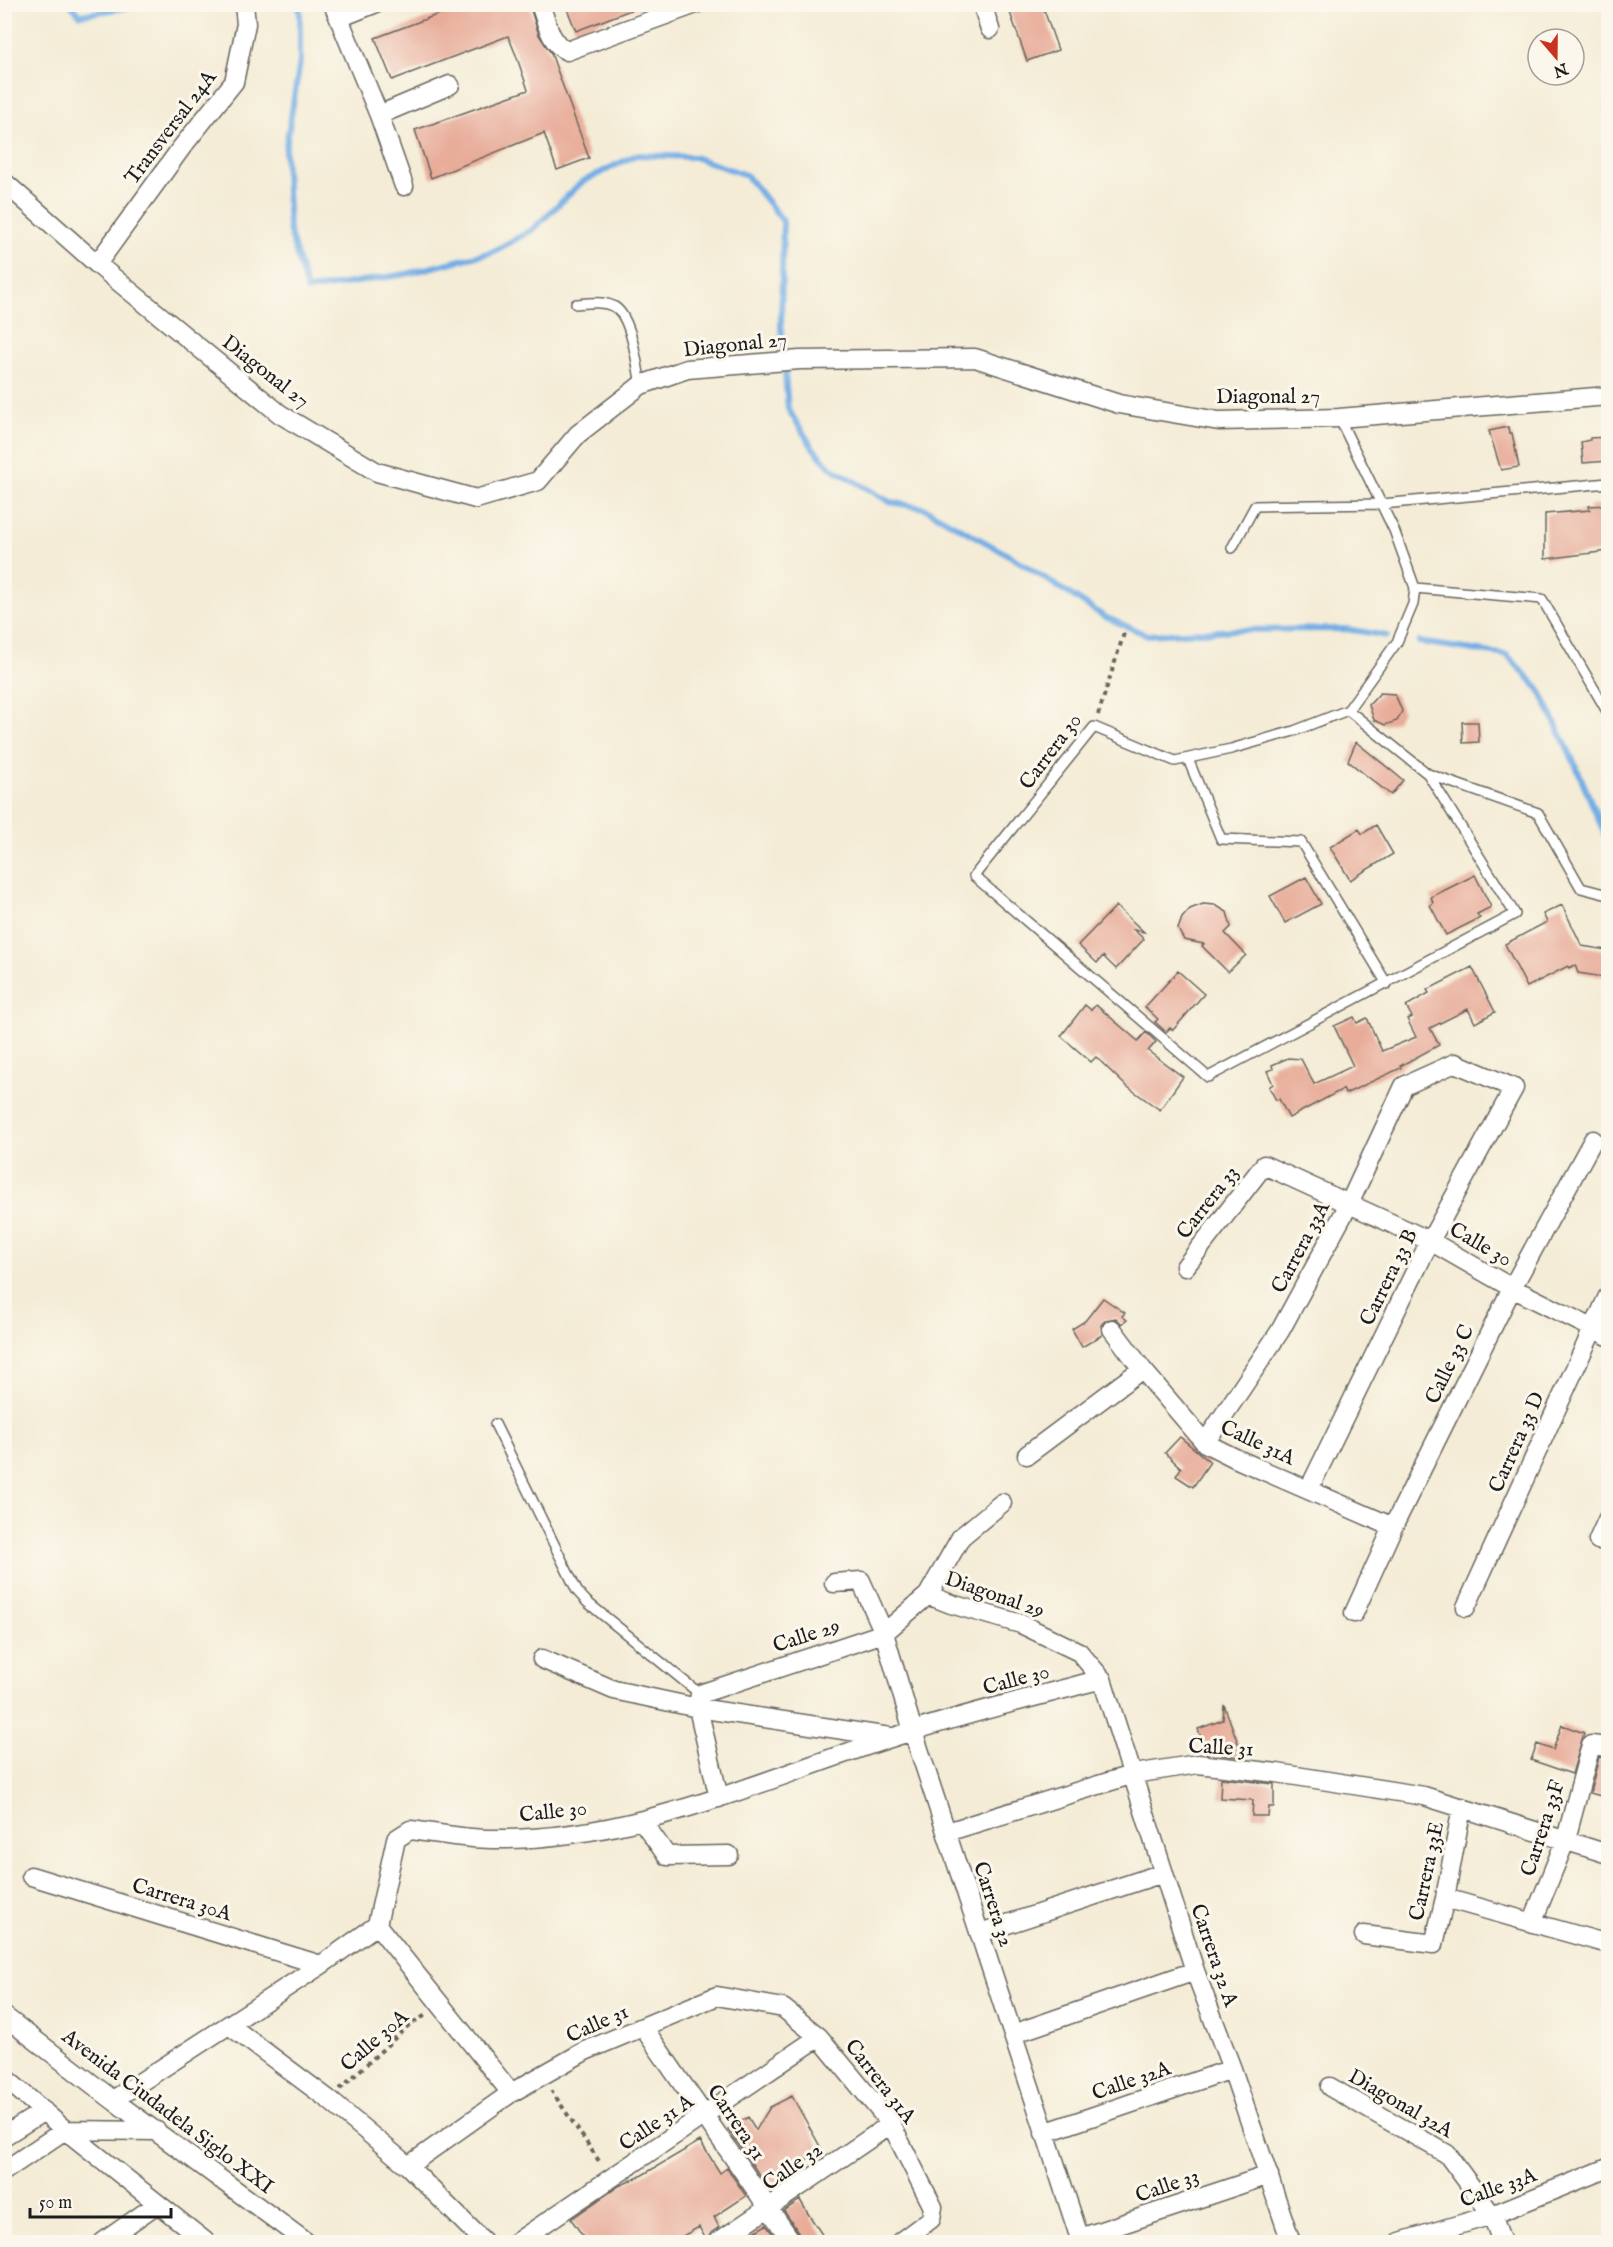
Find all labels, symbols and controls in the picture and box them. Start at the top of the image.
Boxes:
north arrow [1526,27,1586,87]
text: N [1550,57,1571,81]
street label: Transversal 24A [119,65,224,191]
street label: Diagonal 27 [682,327,788,364]
street label: Diagonal 27 [216,329,314,415]
street label: Diagonal 27 [1216,384,1320,411]
street label: Carrera 30 [1014,708,1089,795]
street label: Carrera 33 [1171,1161,1245,1245]
street label: Carrera 33A [1266,1196,1337,1298]
street label: Calle 30 [1444,1217,1516,1274]
street label: Carrera 33 B [1354,1225,1424,1331]
street label: Calle 33 C [1420,1321,1481,1409]
street label: Carrera 33 D [1483,1388,1552,1497]
street label: Calle 31A [1216,1414,1300,1473]
street label: Diagonal 29 [941,1566,1048,1625]
street label: Calle 29 [770,1613,843,1660]
street label: Calle 30 [980,1659,1053,1702]
street label: Calle 31 [1188,1733,1254,1764]
street label: Carrera 33F [1515,1777,1572,1880]
street label: Calle 30 [518,1796,588,1829]
street label: Carrera 33E [1404,1819,1451,1923]
street label: Carrera 32 [966,1858,1019,1951]
street label: Carrera 30A [128,1872,235,1929]
street label: Carrera 32 A [1183,1901,1244,2011]
street label: Calle 31 [562,1999,633,2050]
street label: Calle 30A [335,2003,415,2078]
street label: Avenida Ciudadela Siglo XXI [55,2023,278,2201]
street label: Carrera 31A [838,2034,922,2130]
street label: Calle 32A [1089,2055,1175,2107]
street label: Diagonal 32A [1343,2063,1458,2146]
street label: Carrera 31 [700,2080,771,2166]
street label: Calle 31 A [614,2088,700,2158]
street label: Calle 32 [758,2137,828,2198]
street label: Calle 33A [1456,2162,1541,2215]
street label: Calle 33 [1132,2163,1203,2210]
scale bar [30,2181,171,2219]
text: 50 m [39,2192,72,2215]

